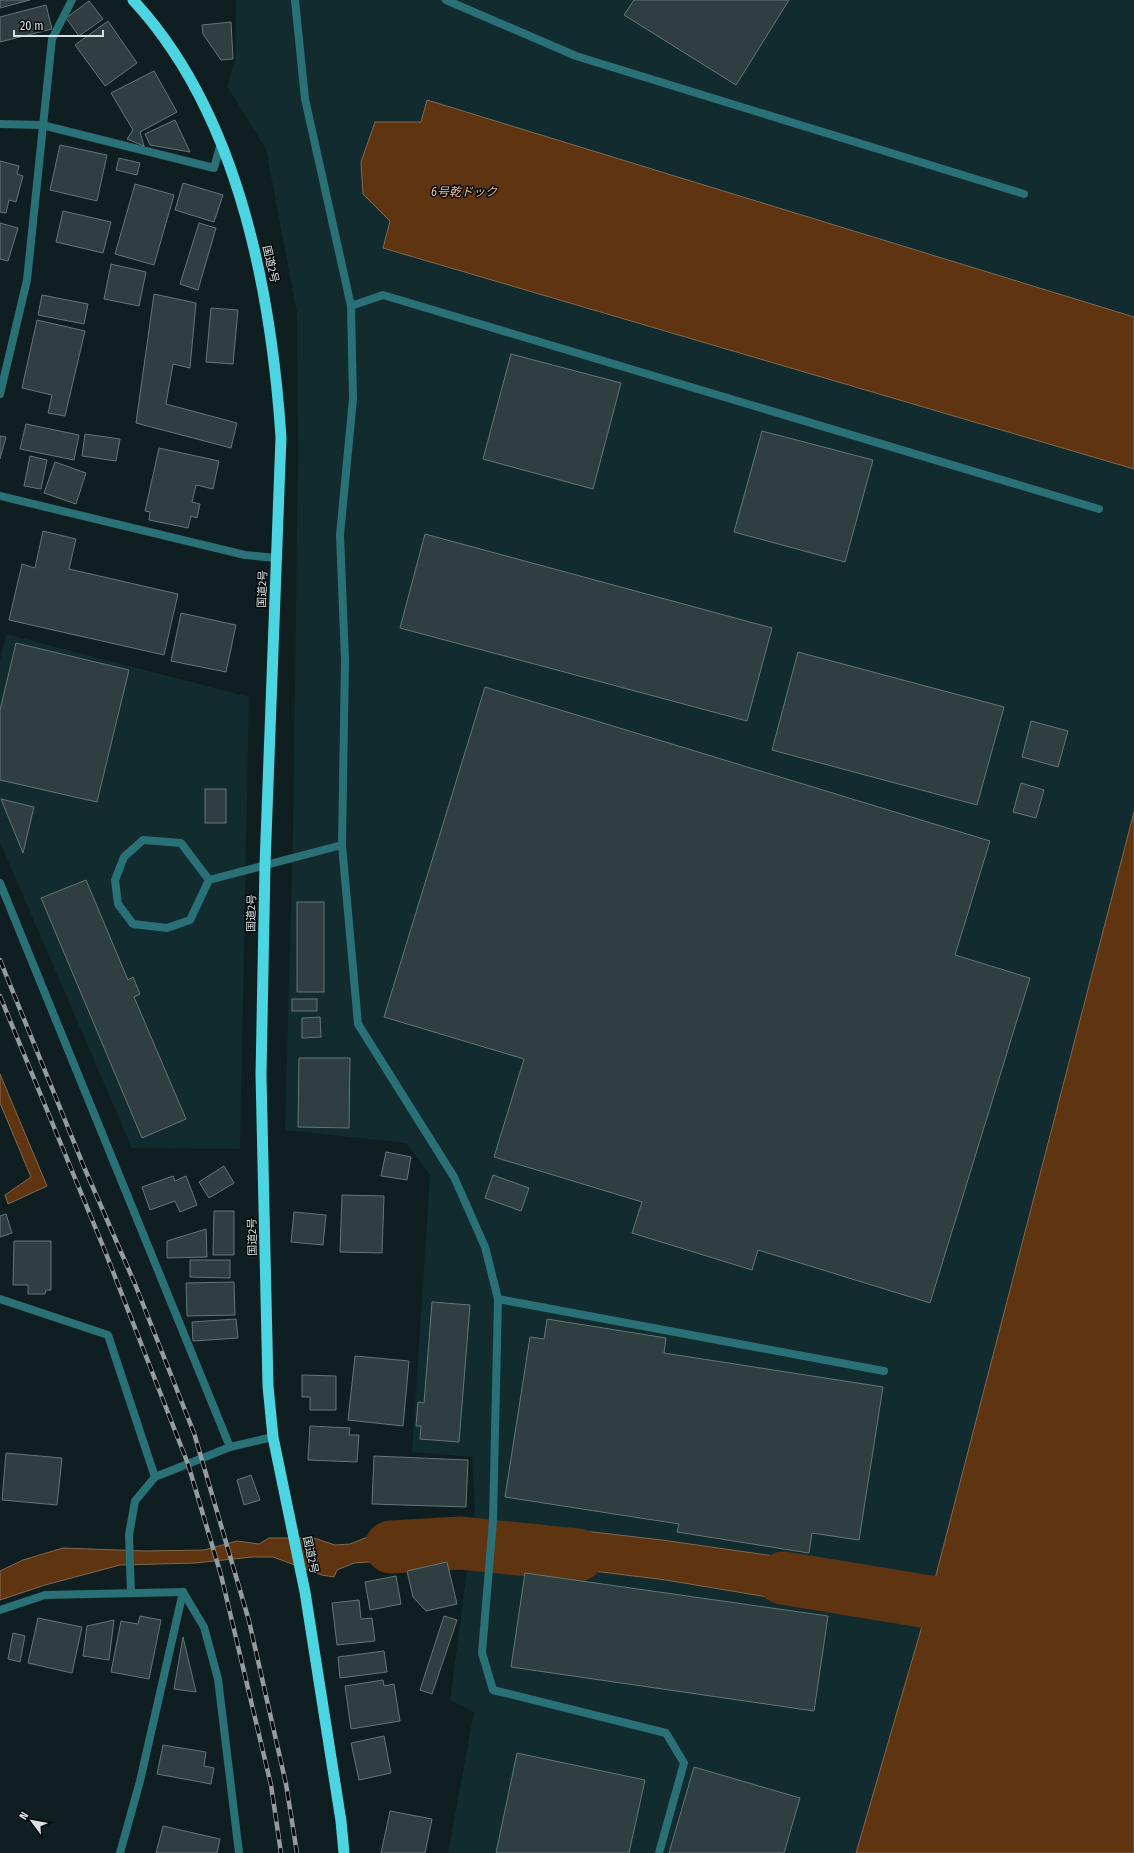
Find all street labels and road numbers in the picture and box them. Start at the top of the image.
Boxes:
street label: 国道2号 [260,244,281,284]
street label: 国道2号 [255,570,270,608]
street label: 国道2号 [245,894,258,932]
street label: 国道2号 [246,1218,259,1256]
street label: 国道2号 [300,1535,321,1575]

